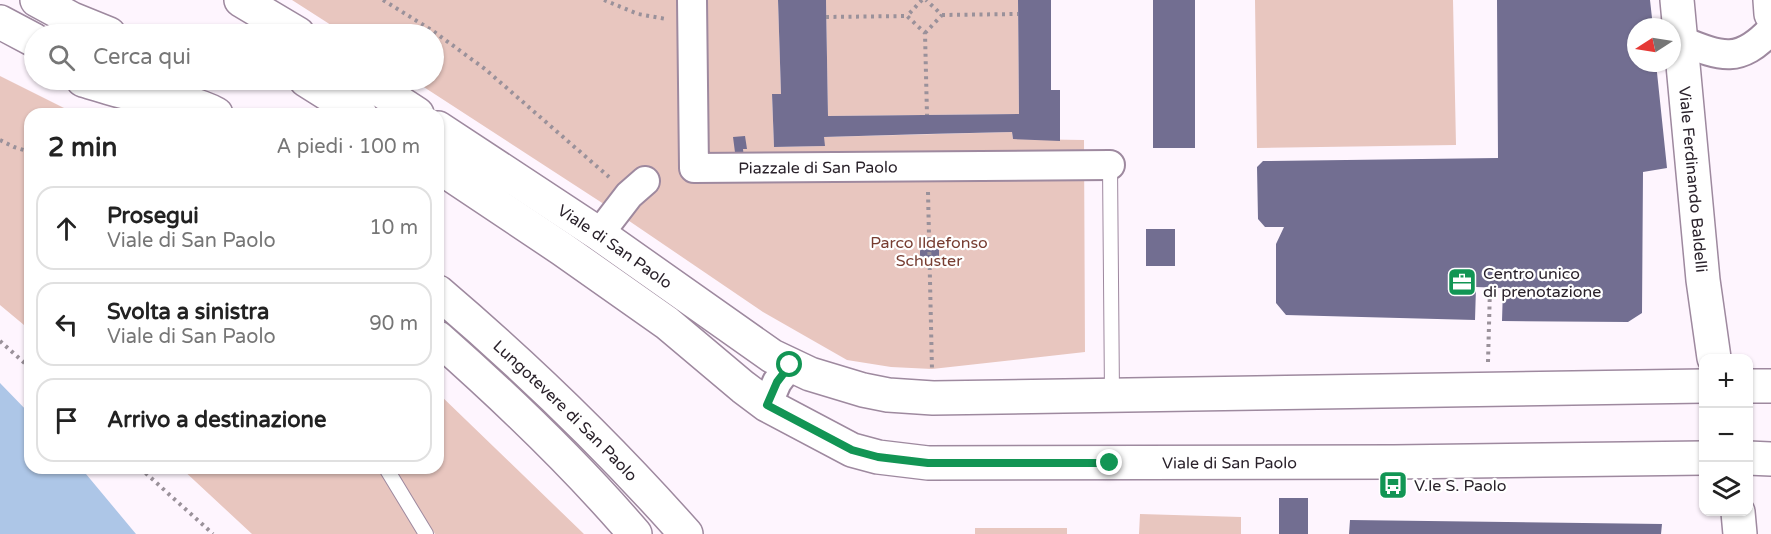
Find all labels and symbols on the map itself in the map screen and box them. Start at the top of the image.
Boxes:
north arrow [1627,18,1681,72]
street label: Viale Ferdinando Baldelli [1674,85,1711,273]
street label: Piazzale di San Paolo [738,158,898,179]
street label: Viale di San Paolo [553,200,676,294]
park label: Parco Ildefonso Schuster [870,233,988,271]
place label: Centro unico di prenotazione [1483,264,1601,302]
office icon: Centro unico di prenotazione [1446,266,1478,298]
street label: Lungotevere di San Paolo [489,336,641,486]
route start [776,351,802,377]
route end [1096,449,1122,475]
street label: Viale di San Paolo [1162,453,1297,473]
bus stop icon: V.le S. Paolo [1377,469,1409,501]
place label: V.le S. Paolo [1414,476,1506,496]

